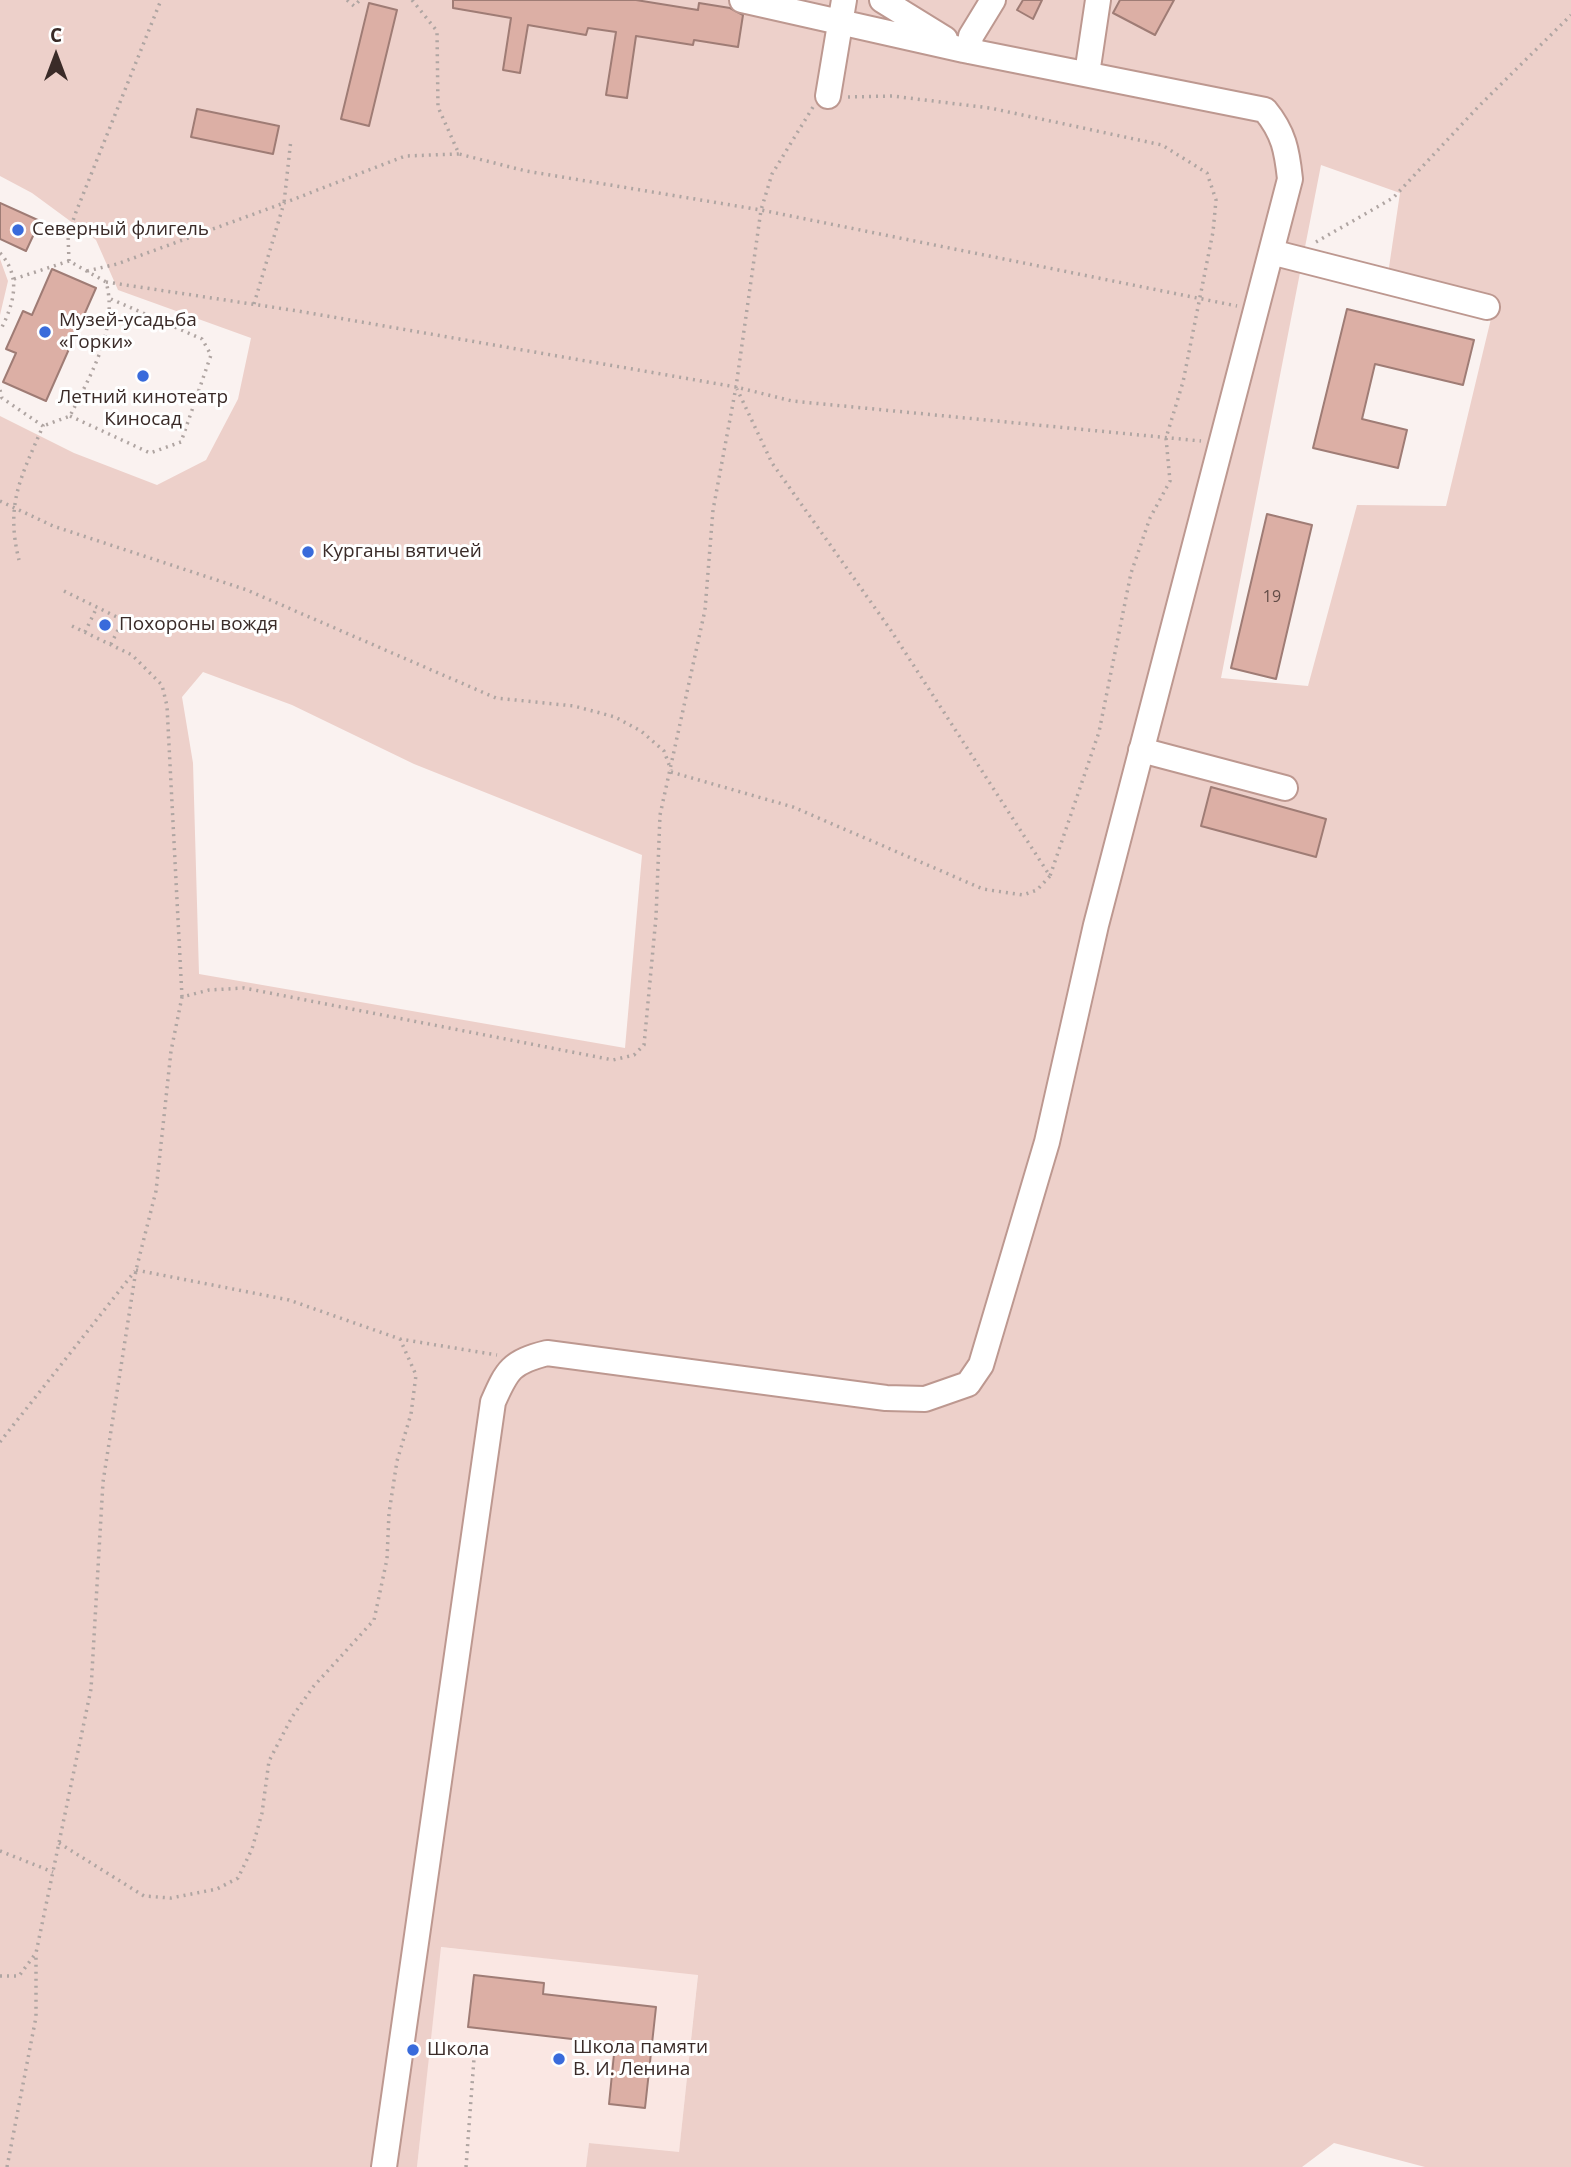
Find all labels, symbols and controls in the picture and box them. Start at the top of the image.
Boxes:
north arrow [21,21,91,91]
text: С [50,22,62,48]
place label: Северный флигель [32,219,209,241]
marker: Северный флигель [10,222,26,238]
place label: Музей-усадьба «Горки» [59,310,197,354]
marker: Музей-усадьба «Горки» [37,324,53,340]
marker: Летний кинотеатр Киносад [135,368,151,384]
place label: Летний кинотеатр Киносад [58,387,228,431]
place label: Курганы вятичей [322,541,482,563]
marker: Курганы вятичей [300,544,316,560]
house number: 19 [1263,587,1281,607]
place label: Похороны вождя [119,614,278,636]
marker: Похороны вождя [97,617,113,633]
place label: Школа памяти В. И. Ленина [573,2037,708,2081]
place label: Школа [427,2039,489,2061]
marker: Школа [405,2042,421,2058]
marker: Школа памяти В. И. Ленина [551,2051,567,2067]

